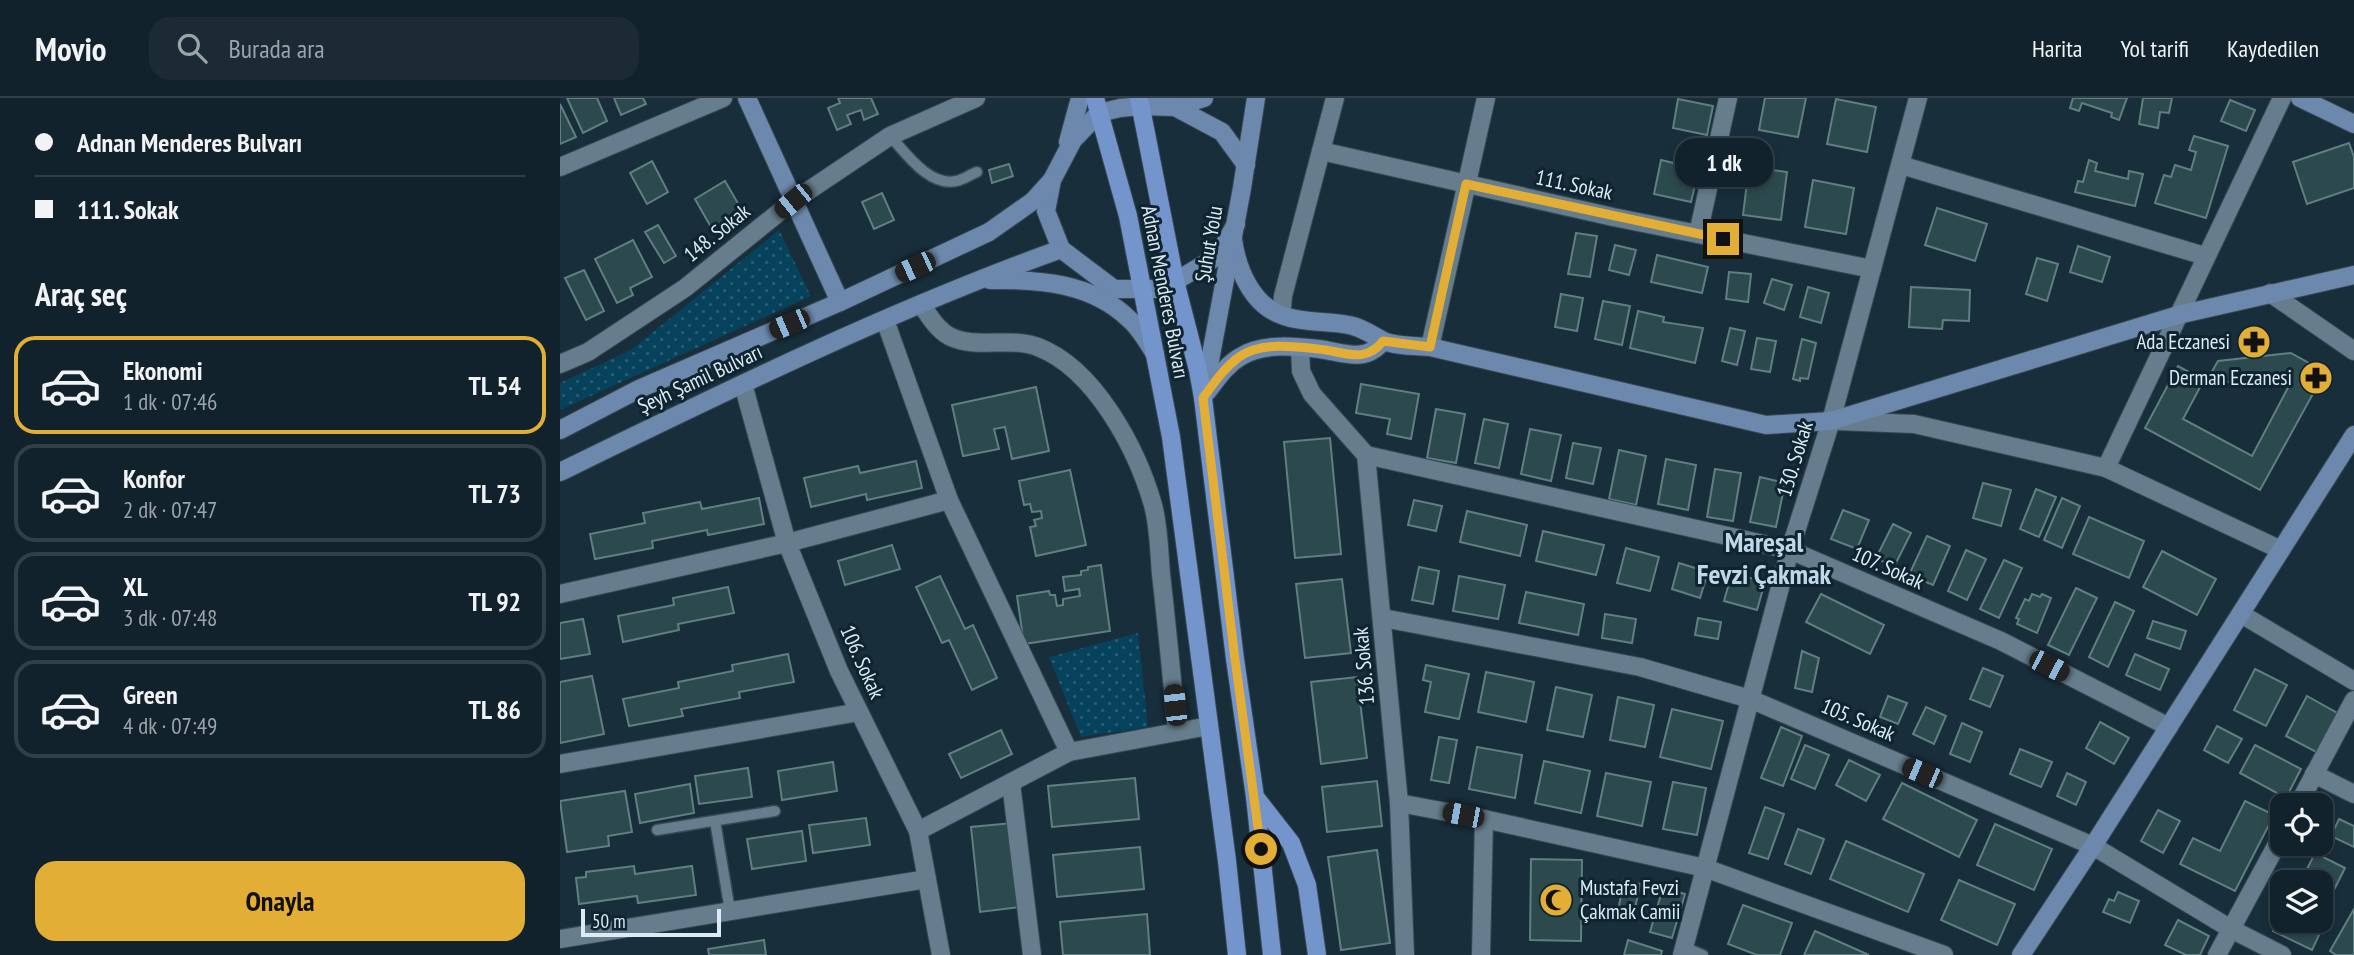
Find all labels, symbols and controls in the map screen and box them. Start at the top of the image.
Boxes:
search box [149,17,639,80]
text: Movio [35,27,107,70]
icon: search [173,29,211,67]
text: Burada ara [229,32,325,65]
text: Harita [2032,33,2082,64]
text: Yol tarifi [2120,33,2189,64]
text: Kaydedilen [2227,33,2319,64]
text: Adnan Menderes Bulvarı [77,126,302,159]
callout: 1 dk [1674,138,1772,186]
text: 1 dk [1706,148,1742,177]
street label: 111. Sokak [1533,163,1615,206]
car [771,180,816,222]
text: 111. Sokak [77,193,179,226]
street label: 148. Sokak [678,198,755,268]
street label: Adnan Menderes Bulvarı [1135,203,1196,381]
street label: Şuhut Yolu [1189,203,1229,284]
route end [1707,223,1739,255]
car [892,249,939,285]
text: Araç seç [35,273,127,315]
car [766,306,813,342]
pharmacy icon: Ada Eczanesi [2235,323,2273,361]
place label: Ada Eczanesi [2136,328,2230,355]
street label: Şeyh Şamil Bulvarı [633,338,766,419]
icon: car [39,354,102,417]
text: Ekonomi [123,354,203,387]
pharmacy icon: Derman Eczanesi [2297,359,2335,397]
place label: Derman Eczanesi [2169,364,2292,391]
text: TL 54 [469,369,521,402]
text: 1 dk · 07:46 [123,387,217,416]
street label: 130. Sokak [1770,418,1819,500]
icon: car [39,462,102,525]
text: Konfor [123,462,185,495]
text: TL 73 [469,477,521,510]
text: 2 dk · 07:47 [123,495,217,524]
district label: Mareşal Fevzi Çakmak [1697,523,1832,592]
street label: 107. Sokak [1848,540,1928,595]
icon: car [39,570,102,633]
text: XL [123,570,148,603]
text: TL 92 [469,585,521,618]
text: 3 dk · 07:48 [123,603,217,632]
street label: 106. Sokak [834,621,891,703]
street label: 136. Sokak [1347,626,1380,706]
car [2026,647,2073,685]
icon: car [39,678,102,741]
text: Green [123,678,178,711]
car [1163,683,1188,727]
street label: 105. Sokak [1817,692,1899,747]
text: TL 86 [469,693,521,726]
text: 4 dk · 07:49 [123,711,217,740]
car [1899,755,1946,791]
map controls [2270,793,2333,933]
button: locate [2270,793,2333,856]
car [1441,801,1486,829]
route start [1245,833,1277,865]
button: Onayla [35,861,525,941]
button: layers [2270,870,2333,933]
place label: Mustafa Fevzi Çakmak Camii [1580,874,1681,925]
mosque icon: Mustafa Fevzi Çakmak Camii [1537,881,1575,919]
scale bar [581,906,721,938]
text: 50 m [592,909,626,933]

